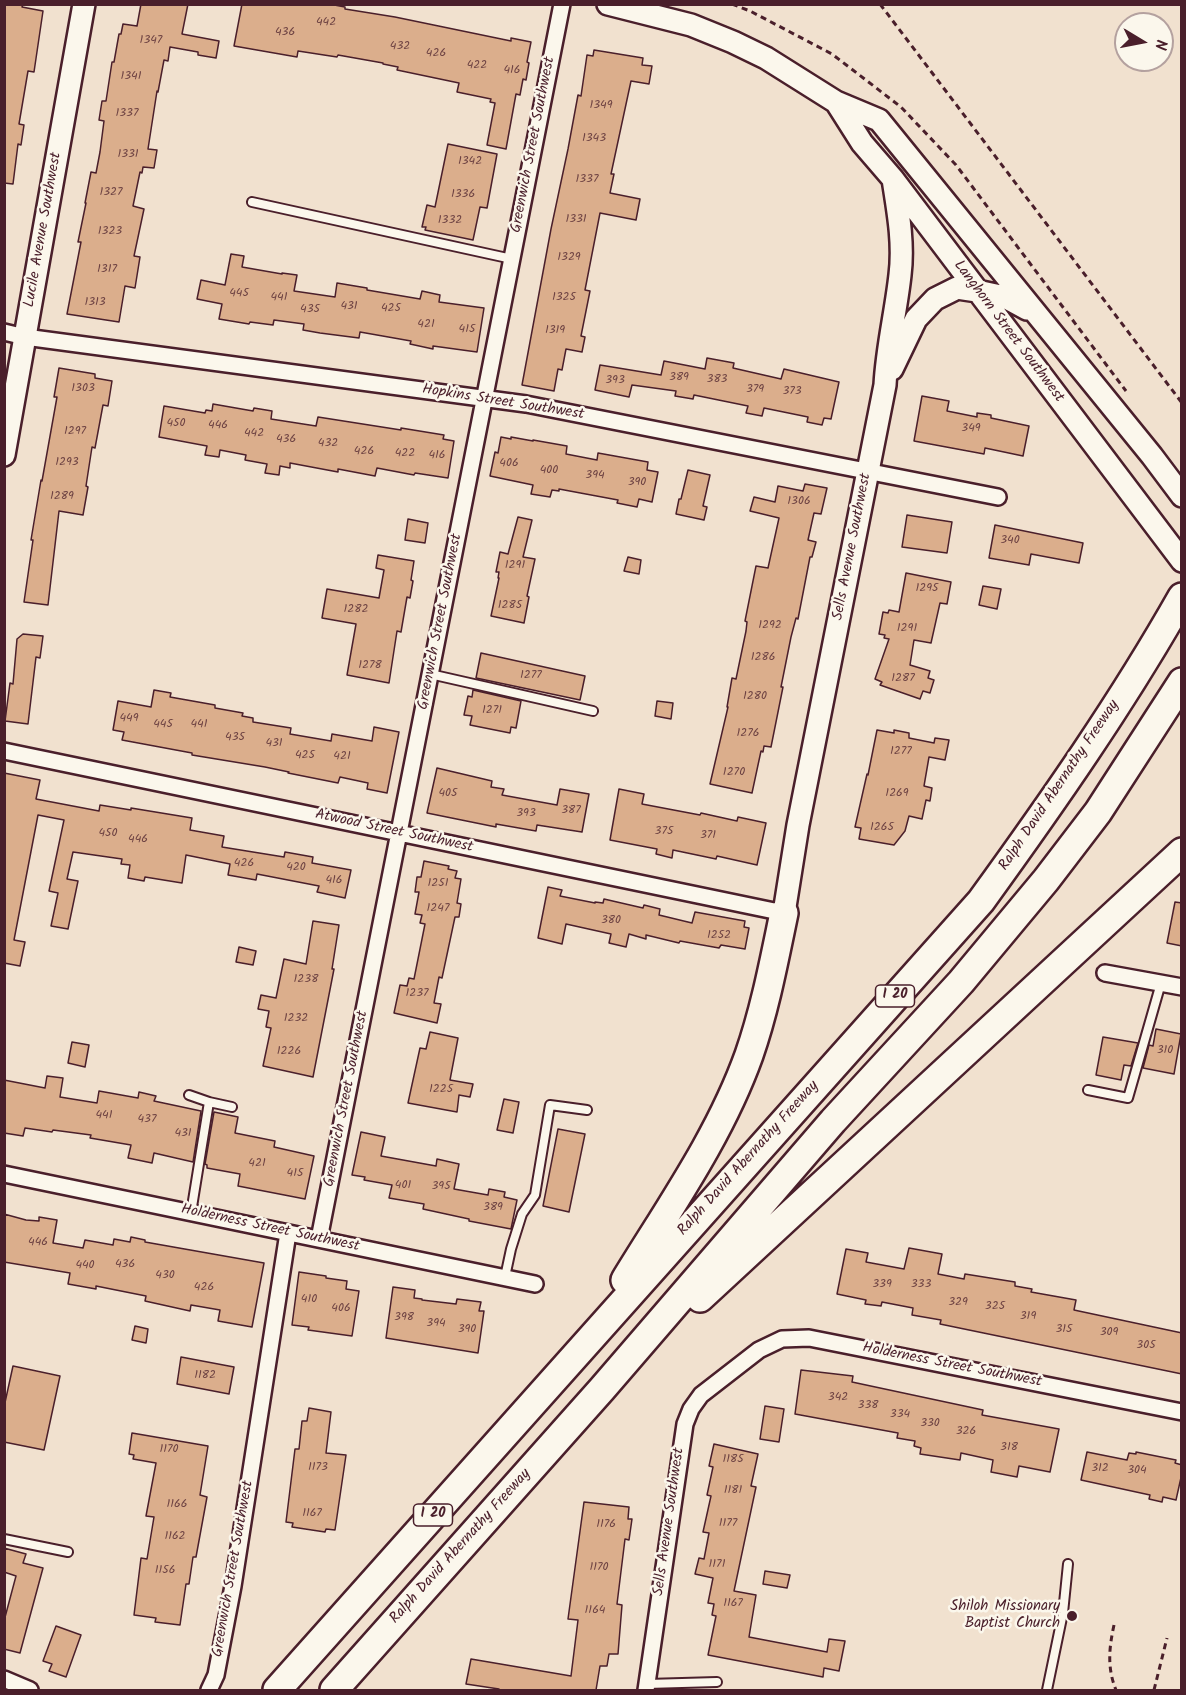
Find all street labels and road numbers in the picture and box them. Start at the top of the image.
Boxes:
street label: Greenwich Street Southwest [508,55,560,235]
street label: Lucile Avenue Southwest [21,151,67,309]
street label: Langhorn Street Southwest [949,257,1067,407]
street label: Hopkins Street Southwest [421,381,585,425]
street label: Sells Avenue Southwest [830,472,876,622]
street label: Greenwich Street Southwest [415,532,467,712]
street label: Ralph David Abernathy Freeway [996,697,1124,875]
street label: Atwood Street Southwest [313,806,475,858]
road number: I 20 [876,985,914,1007]
street label: Greenwich Street Southwest [321,1009,373,1189]
street label: Ralph David Abernathy Freeway [675,1078,823,1240]
street label: Holderness Street Southwest [179,1201,361,1257]
street label: Holderness Street Southwest [861,1340,1043,1392]
street label: Sells Avenue Southwest [651,1447,689,1597]
street label: Ralph David Abernathy Freeway [387,1466,535,1628]
street label: Greenwich Street Southwest [210,1479,258,1659]
road number: I 20 [414,1504,452,1526]

